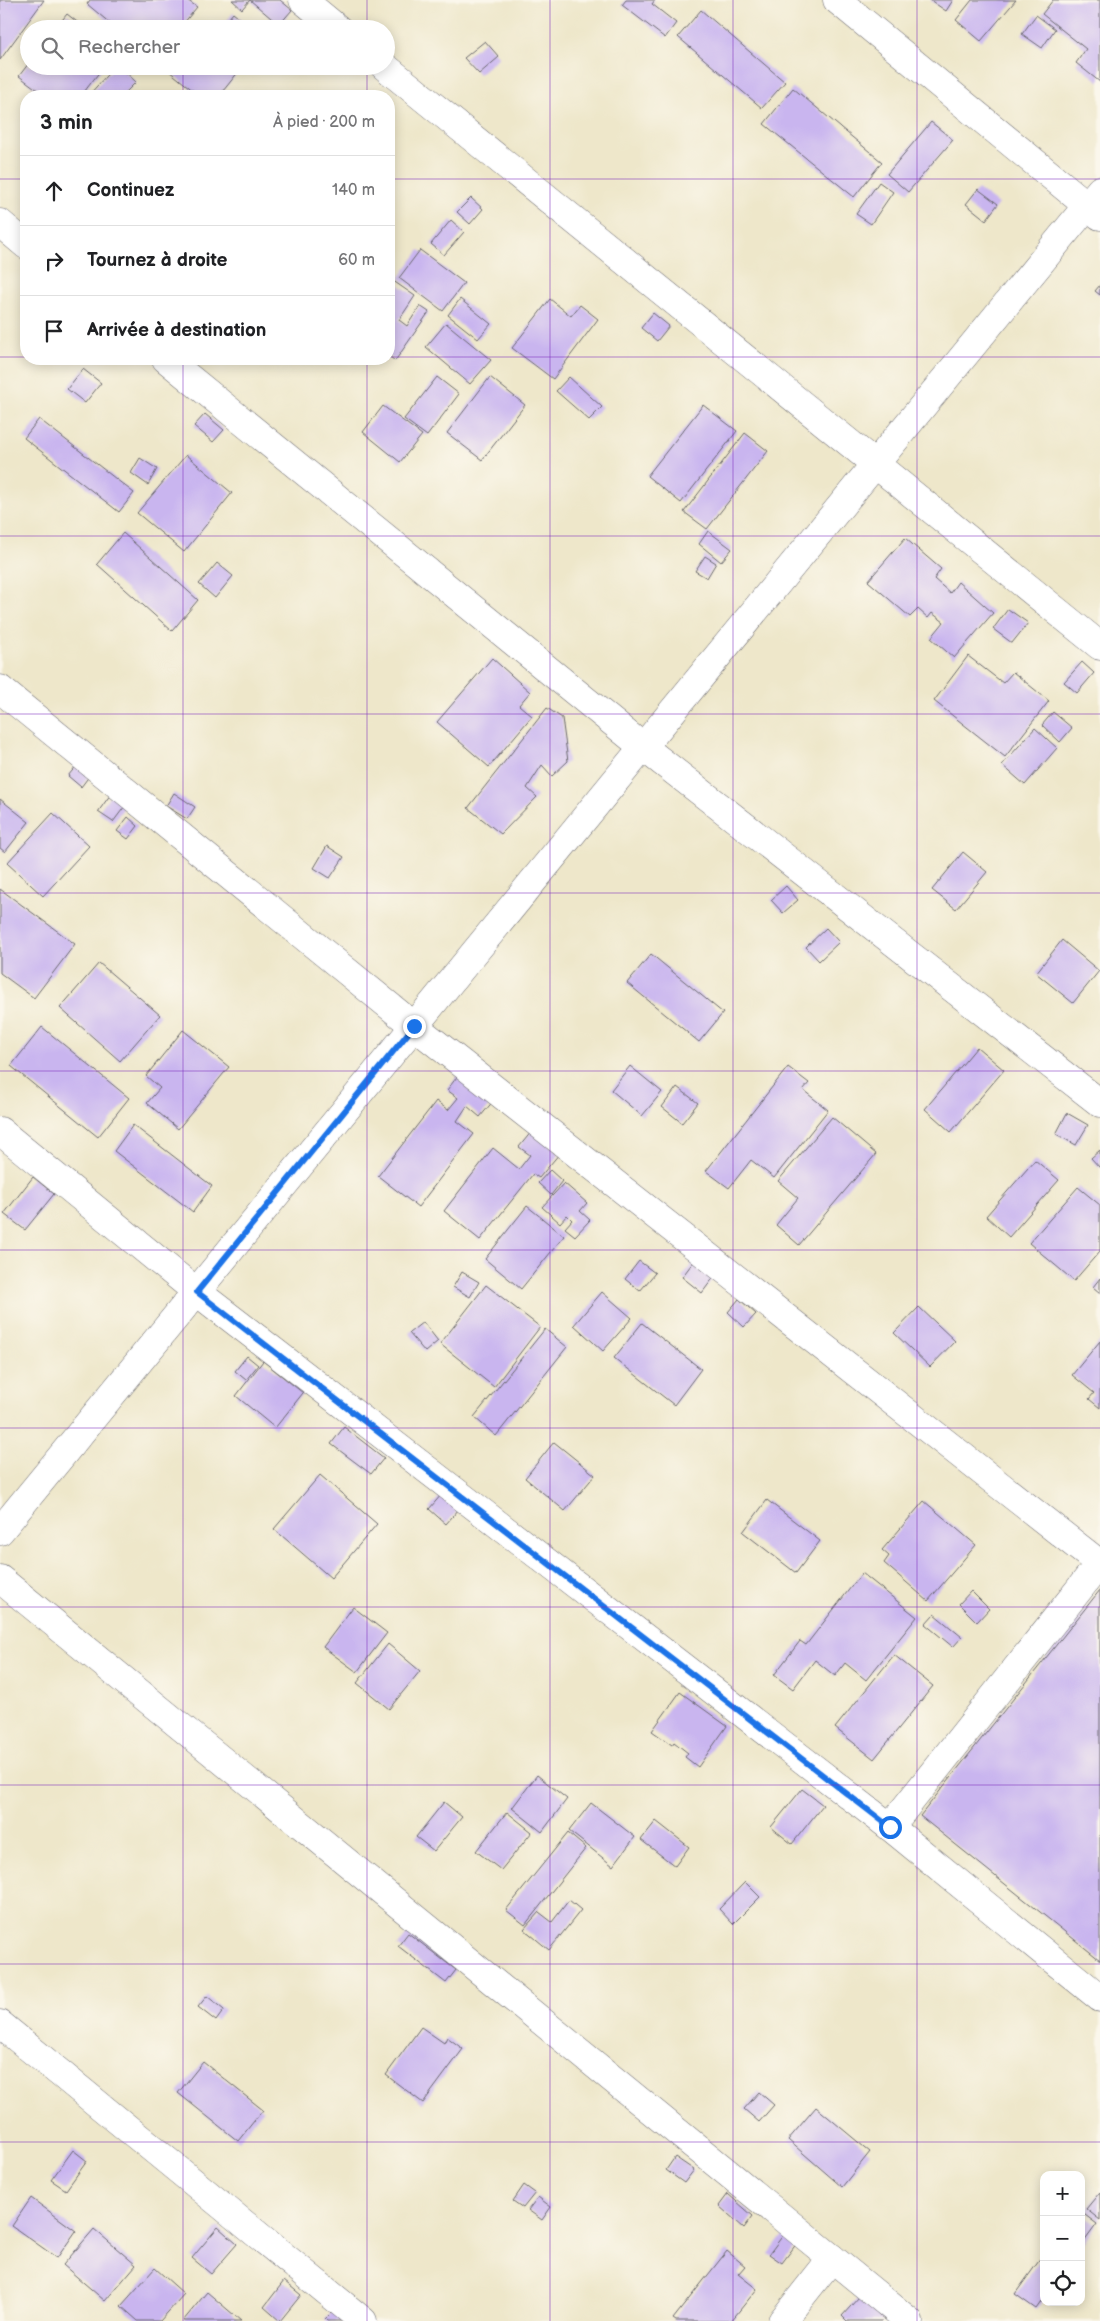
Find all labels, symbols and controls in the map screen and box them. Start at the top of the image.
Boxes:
search box [20,20,395,75]
icon: search [38,34,66,62]
text: Rechercher [78,36,180,59]
text: 3 min [40,110,93,135]
text: À pied · 200 m [273,113,375,132]
icon: ahead [40,177,68,205]
text: Continuez [87,179,174,202]
text: 140 m [332,181,375,200]
icon: right [40,247,68,275]
text: Tournez à droite [87,249,228,272]
text: 60 m [338,251,375,270]
icon: arrive [40,317,68,345]
text: Arrivée à destination [87,319,266,342]
route end [403,1015,426,1038]
route start [879,1816,902,1839]
map controls [1040,2171,1085,2306]
button: + [1040,2171,1085,2216]
button: − [1040,2216,1085,2261]
button: locate [1040,2261,1085,2306]

